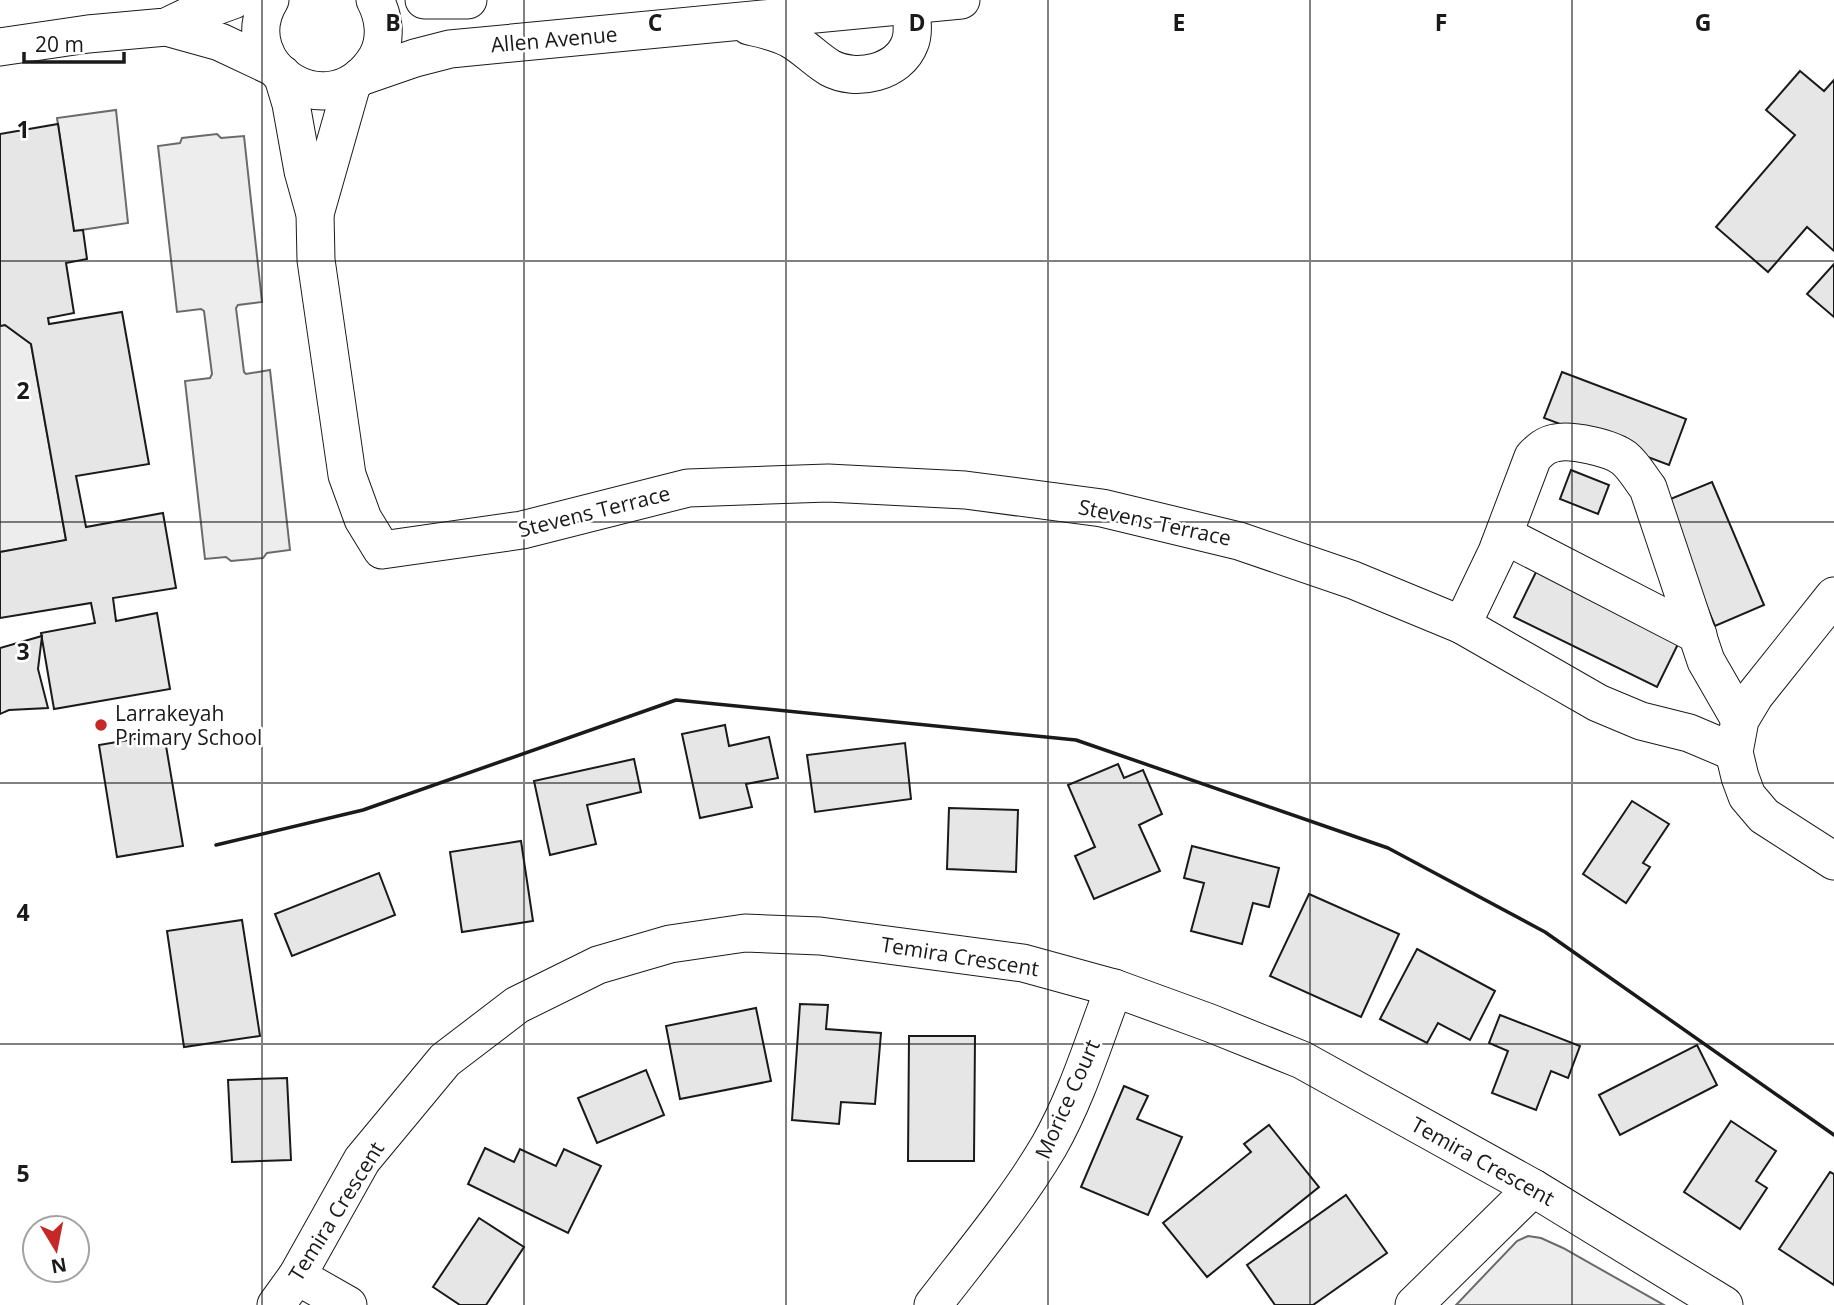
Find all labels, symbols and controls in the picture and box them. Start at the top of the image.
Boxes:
text: B [385,6,401,38]
text: C [648,6,662,38]
text: D [908,6,926,38]
text: E [1173,6,1185,38]
text: F [1435,6,1447,38]
text: G [1695,6,1711,38]
street label: Allen Avenue [489,20,619,58]
scale bar [24,21,124,65]
text: 20 m [35,30,84,58]
text: 1 [16,113,30,145]
text: 2 [16,374,30,406]
street label: Stevens Terrace [515,479,673,543]
street label: Stevens Terrace [1076,492,1234,552]
text: 3 [16,635,30,667]
place label: Larrakeyah Primary School [115,699,262,751]
marker: Larrakeyah Primary School [93,717,109,733]
text: 4 [16,896,30,928]
street label: Temira Crescent [879,930,1041,982]
street label: Morice Court [1028,1035,1106,1163]
street label: Temira Crescent [1406,1110,1560,1212]
street label: Temira Crescent [282,1136,390,1286]
text: 5 [16,1157,30,1189]
north arrow [21,1214,91,1284]
text: N [49,1252,69,1280]

